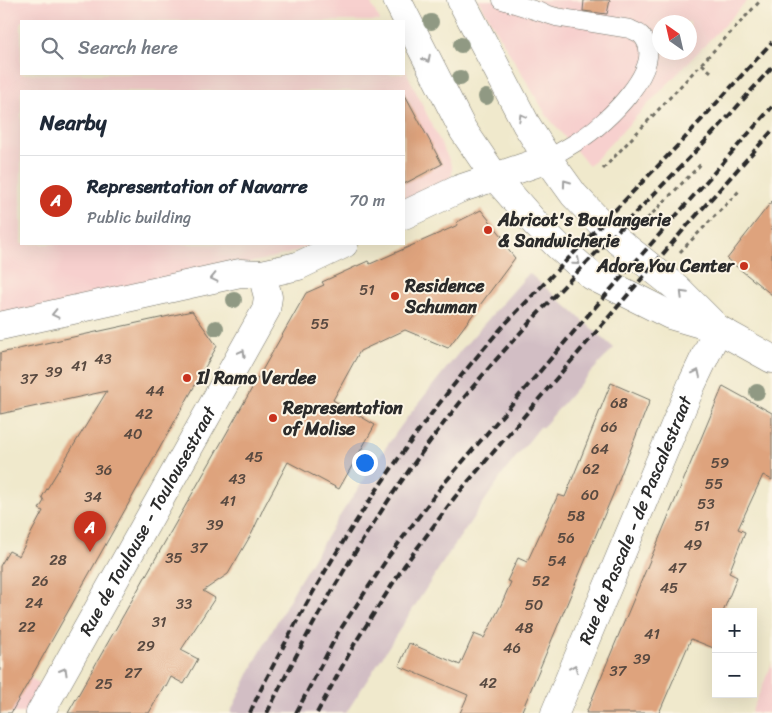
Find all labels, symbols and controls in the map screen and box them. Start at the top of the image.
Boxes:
north arrow [652,15,697,60]
search box [20,20,405,75]
text: Search here [78,31,178,64]
icon: search [38,34,66,62]
one-way arrow [421,54,431,63]
text: Nearby [40,104,106,142]
one-way arrow [519,113,529,122]
text: Representation of Navarre [87,170,308,203]
one-way arrow [563,180,571,189]
text: A [51,186,61,215]
text: 70 m [349,186,385,215]
text: Public building [87,203,191,232]
place label: Abricot's Boulangerie & Sandwicherie [497,204,672,257]
marker: Abricot's Boulangerie & Sandwicherie [482,224,494,236]
place label: Adore You Center [596,250,736,282]
one-way arrow [571,257,580,266]
marker: Adore You Center [738,260,750,272]
place label: Residence Schuman [404,270,485,323]
one-way arrow [210,272,218,283]
house number: 51 [359,277,375,303]
marker: Residence Schuman [389,290,401,302]
one-way arrow [680,291,689,300]
one-way arrow [51,308,60,319]
house number: 55 [311,311,329,337]
house number: 43 [94,346,112,372]
one-way arrow [236,349,246,358]
house number: 41 [71,353,87,379]
house number: 39 [45,359,63,385]
place label: Il Ramo Verdee [196,362,317,394]
house number: 37 [21,366,39,392]
one-way arrow [691,369,701,378]
marker: Il Ramo Verdee [181,372,193,384]
house number: 44 [146,378,164,404]
street label: Rue de Pascale - de Pascalestraat [569,390,702,649]
house number: 68 [610,390,628,416]
place label: Representation of Molise [282,392,403,445]
street label: Rue de Toulouse - Toulousestraat [70,400,225,642]
house number: 42 [135,401,153,427]
marker: Representation of Molise [267,412,279,424]
house number: 66 [600,414,618,440]
house number: 40 [124,421,142,447]
house number: 64 [591,436,609,462]
house number: 45 [245,444,263,470]
your location [352,450,378,476]
house number: 59 [711,450,729,476]
house number: 62 [582,456,600,482]
house number: 36 [96,457,112,483]
house number: 43 [228,466,246,492]
house number: 55 [705,471,723,497]
house number: 60 [581,482,599,508]
house number: 34 [84,484,102,510]
house number: 41 [220,488,236,514]
house number: 53 [697,491,715,517]
house number: 58 [567,503,585,529]
pin: A [74,511,106,552]
house number: 39 [206,512,224,538]
house number: 51 [694,513,710,539]
house number: 56 [557,525,575,551]
house number: 49 [684,532,702,558]
house number: 37 [191,535,209,561]
house number: 35 [165,545,183,571]
house number: 28 [49,547,67,573]
house number: 54 [548,548,566,574]
house number: 47 [668,555,687,581]
house number: 26 [31,568,49,594]
house number: 52 [532,568,550,594]
house number: 45 [660,575,678,601]
house number: 24 [25,590,43,616]
house number: 33 [176,591,192,617]
house number: 50 [525,592,543,618]
map controls [712,608,757,698]
button: + [712,608,757,653]
house number: 31 [152,609,166,635]
house number: 22 [18,614,36,640]
house number: 48 [515,615,533,641]
house number: 41 [644,621,660,647]
house number: 29 [137,633,155,659]
house number: 46 [503,635,521,661]
house number: 39 [633,646,651,672]
button: − [712,653,757,698]
house number: 37 [610,658,628,684]
house number: 27 [124,660,143,686]
one-way arrow [567,664,578,673]
one-way arrow [57,667,67,676]
house number: 42 [479,670,497,696]
house number: 25 [95,671,113,697]

